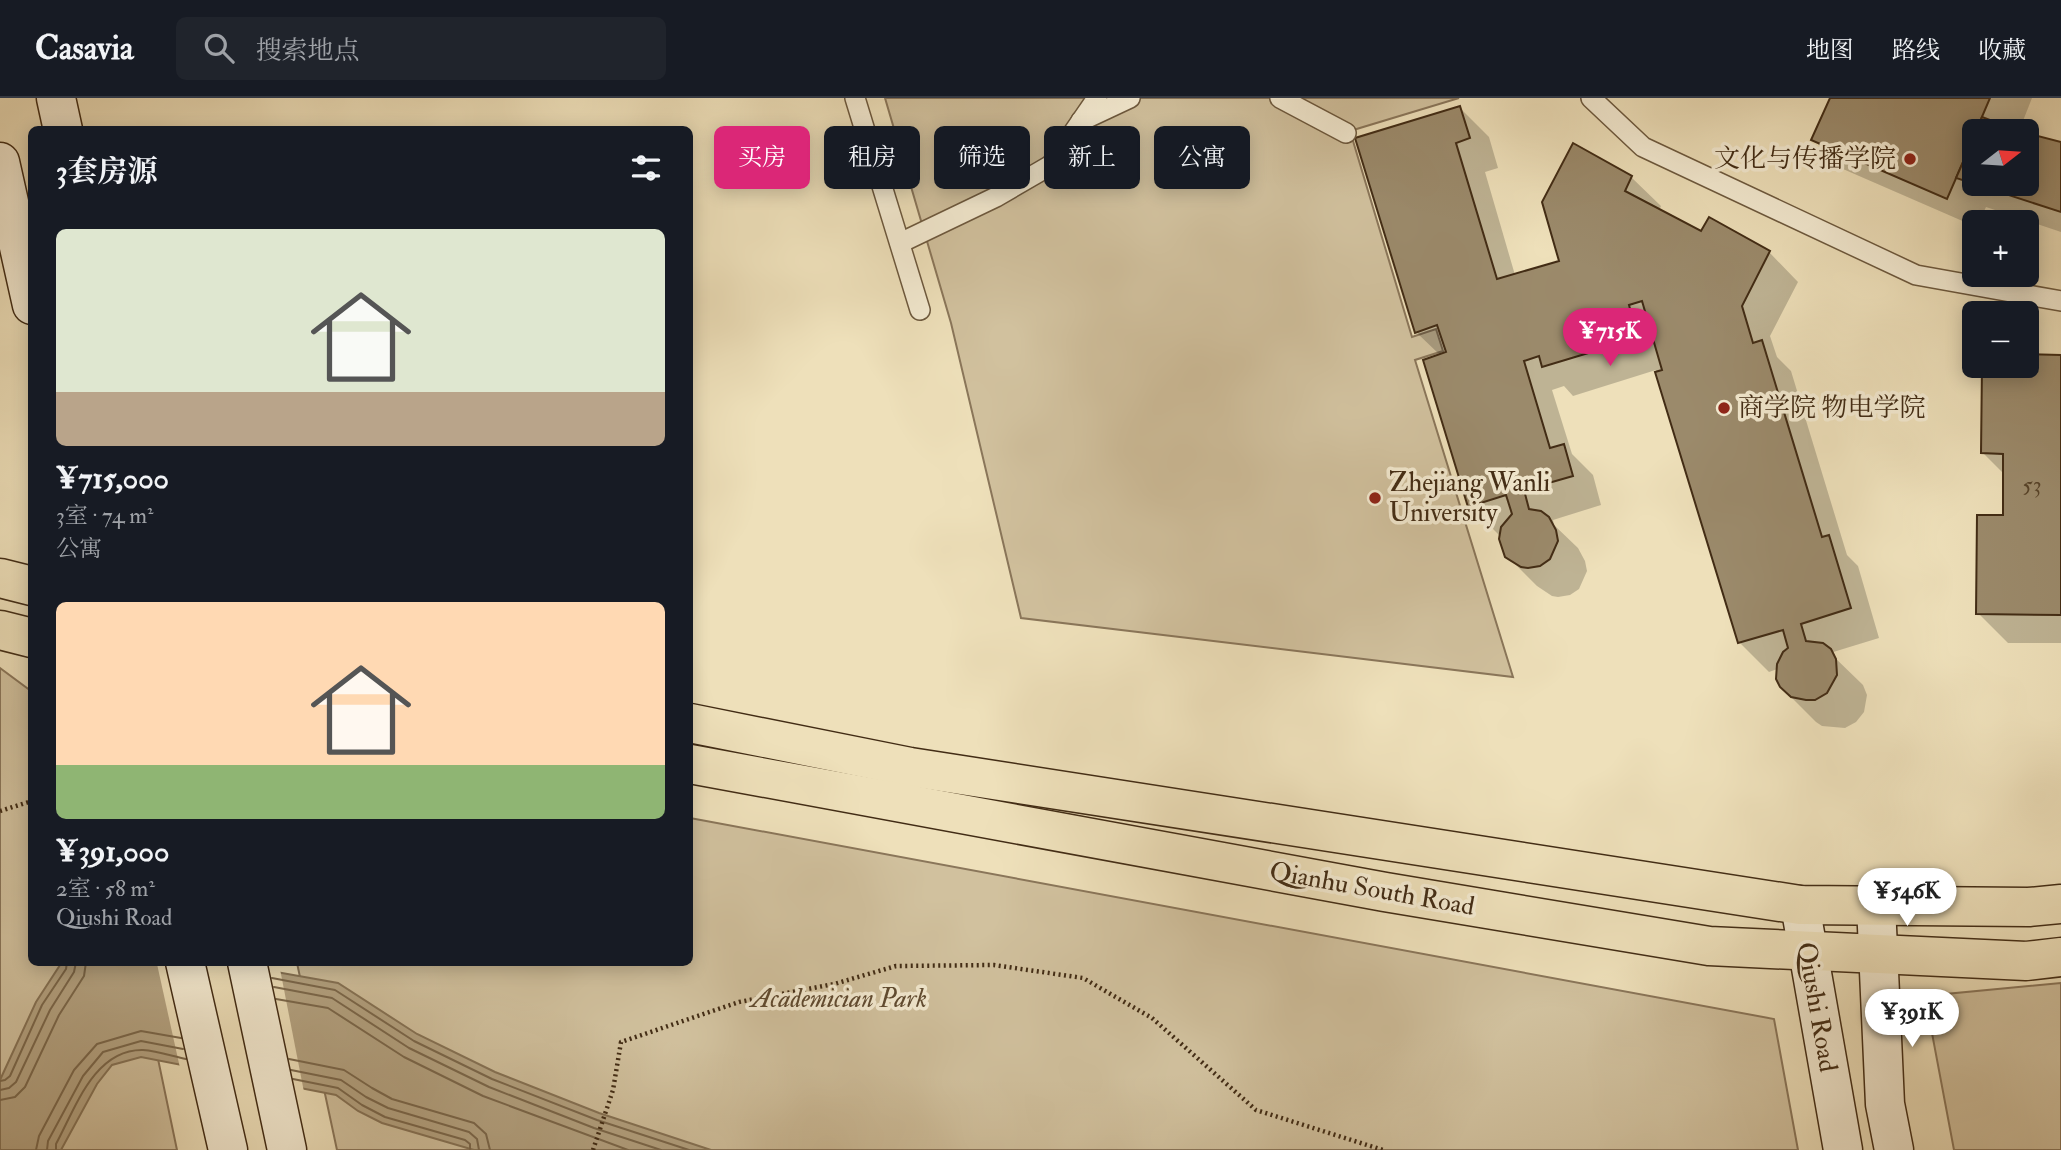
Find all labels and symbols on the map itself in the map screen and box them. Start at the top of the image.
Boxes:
north arrow [1962,119,2039,196]
place label: 文化与传播学院 [1714,143,1896,175]
marker: 文化与传播学院 [1902,151,1918,167]
pin: ¥715K [1561,308,1659,368]
place label: 商学院 物电学院 [1738,392,1925,424]
marker: 商学院 物电学院 [1716,400,1732,416]
place label: Zhejiang Wanli University [1389,467,1550,529]
house number: 53 [2023,470,2041,499]
marker: Zhejiang Wanli University [1367,490,1383,506]
street label: Qianhu South Road [1267,855,1477,923]
pin: ¥546K [1858,868,1956,928]
street label: Qiushi Road [1790,940,1844,1075]
park label: Academician Park [748,983,927,1015]
pin: ¥391K [1863,990,1961,1049]

